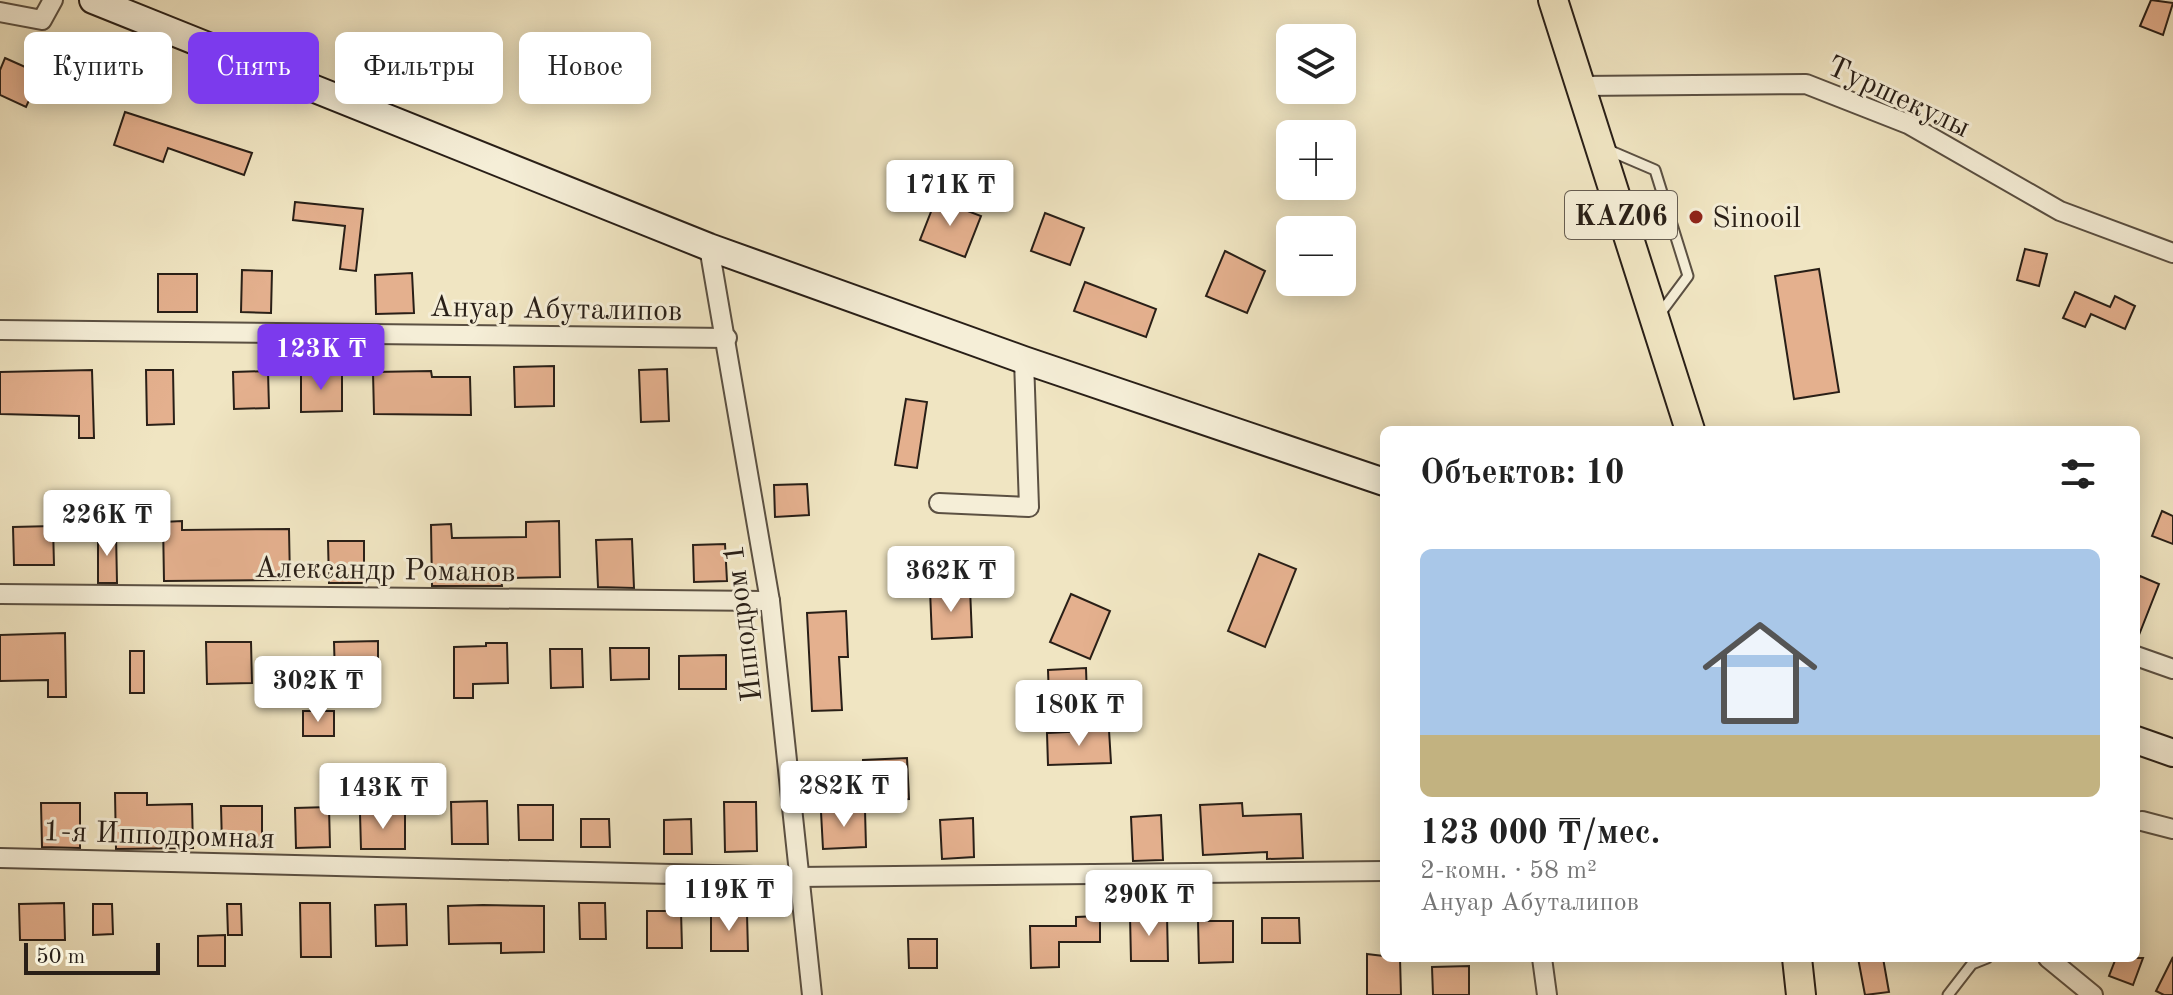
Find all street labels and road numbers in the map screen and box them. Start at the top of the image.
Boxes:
street label: Туршекулы [1822,52,1974,144]
road number: KAZ06 [1565,191,1677,239]
street label: Ануар Абуталипов [429,293,683,327]
street label: Ипподром 1 [719,542,769,703]
street label: Александр Романов [254,554,516,588]
street label: 1-я Ипподромная [43,817,275,855]

